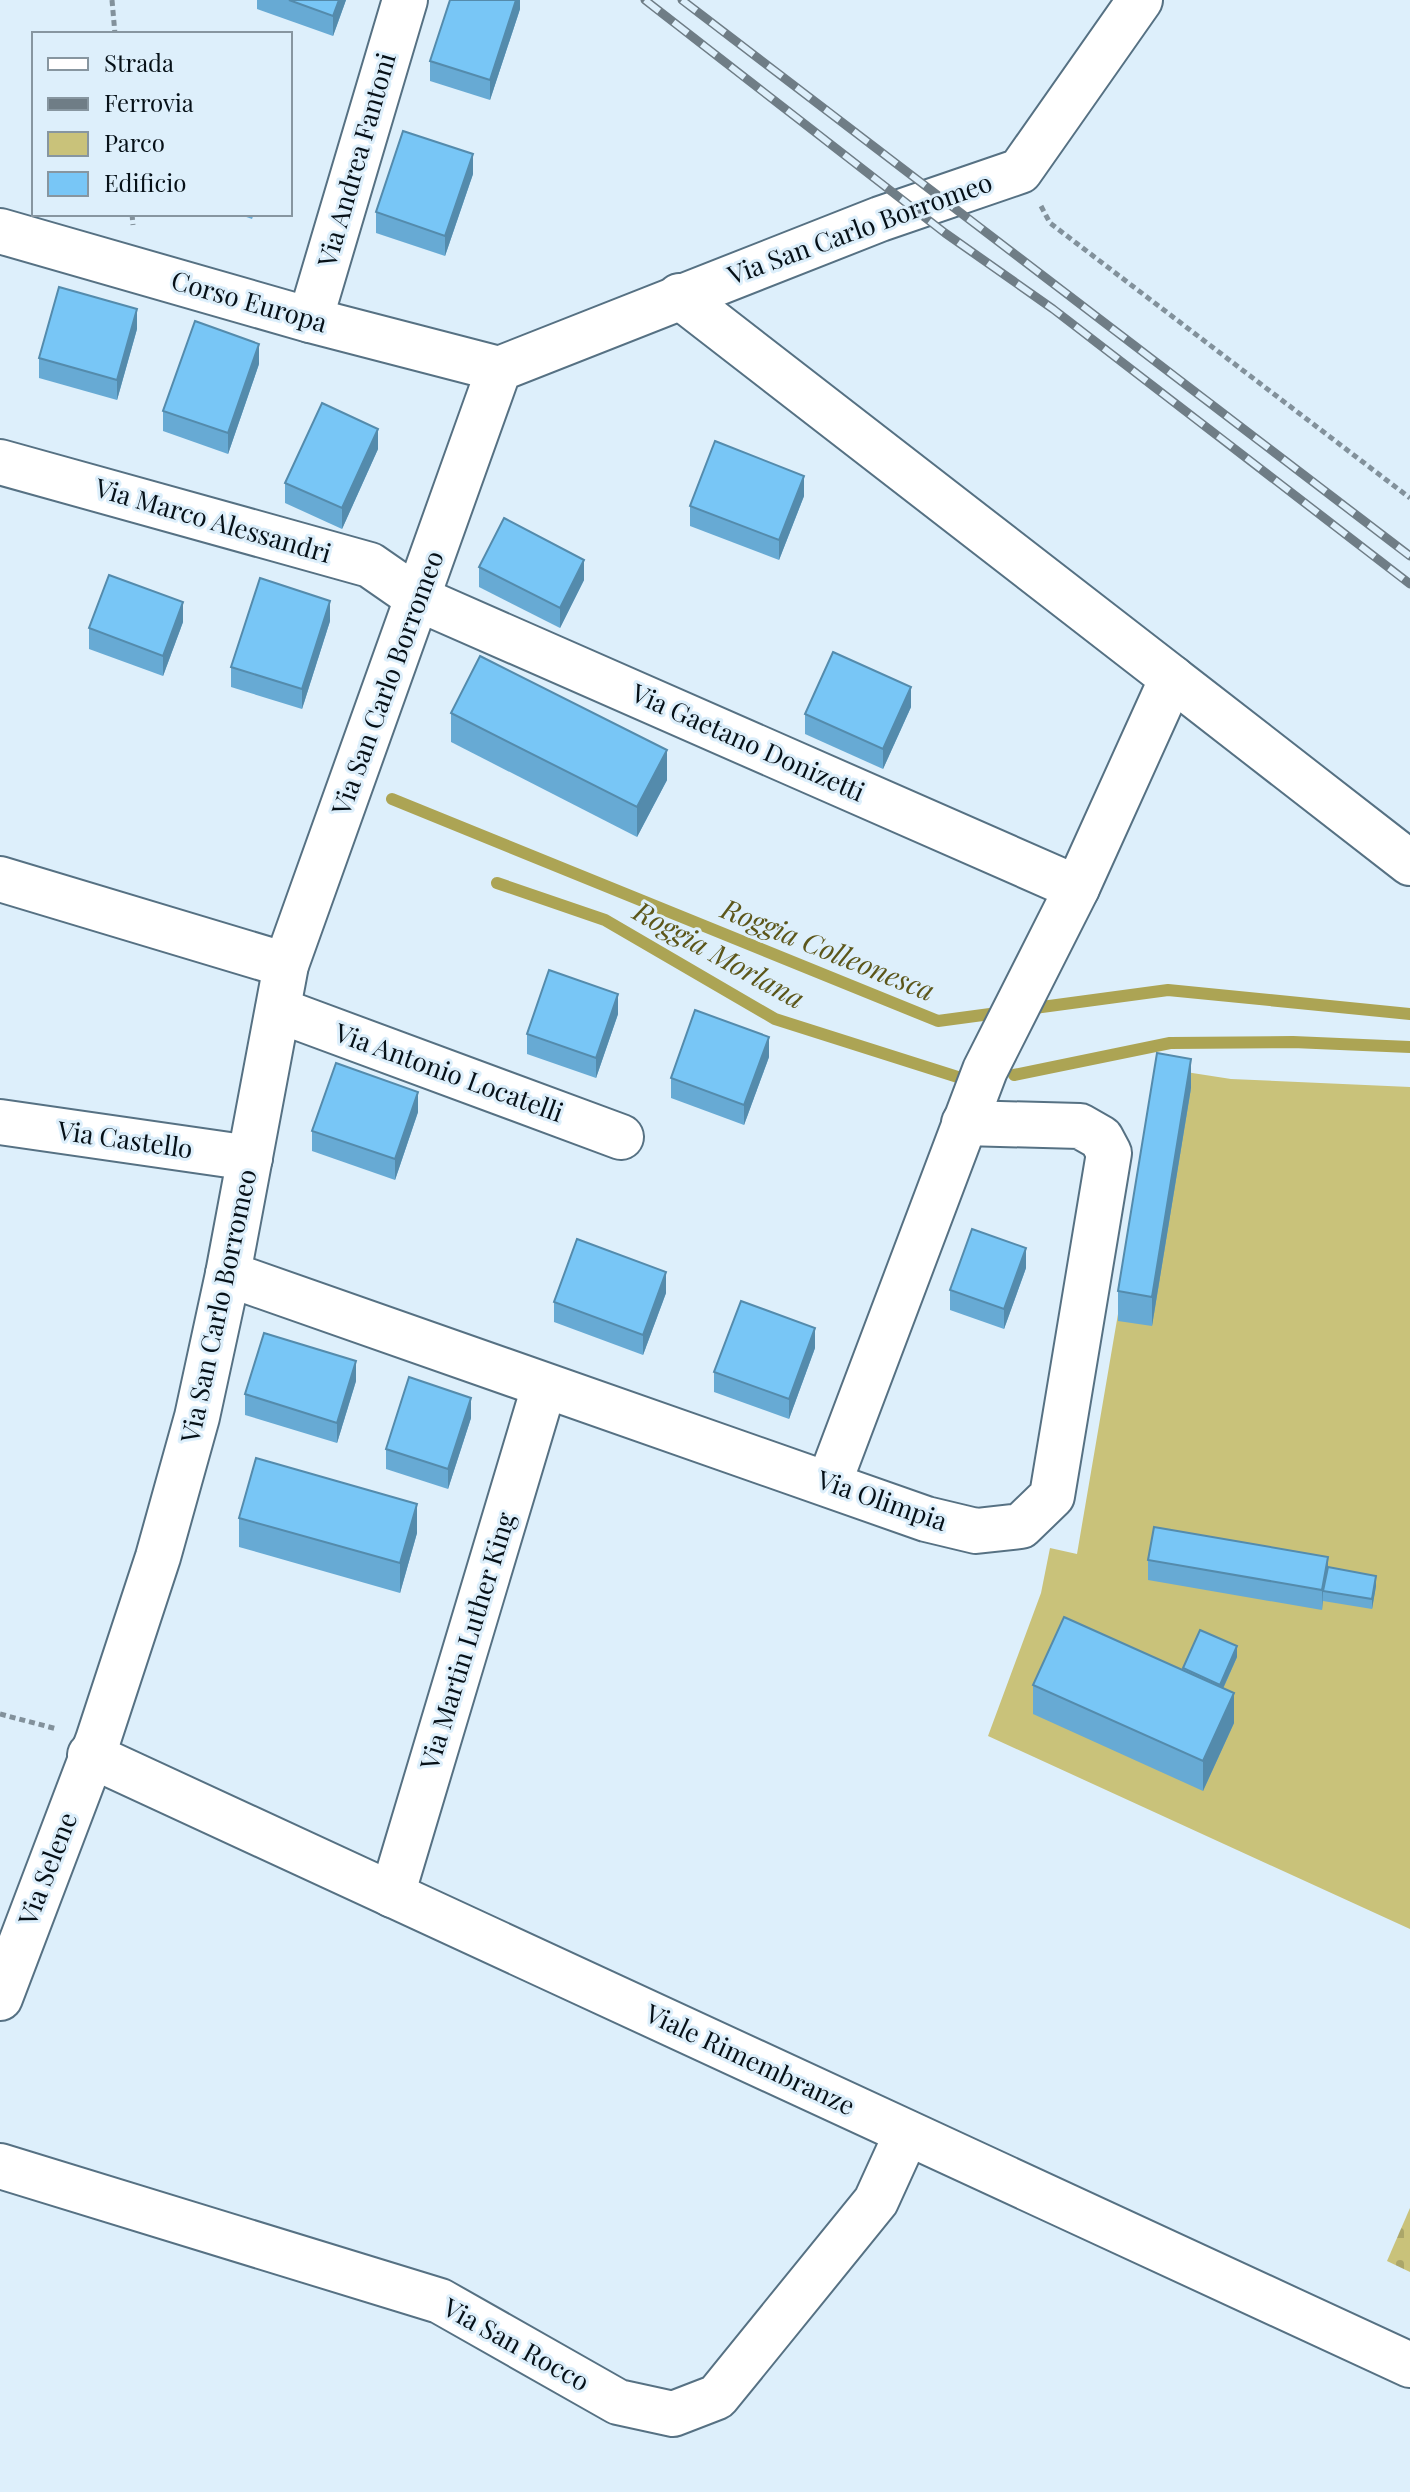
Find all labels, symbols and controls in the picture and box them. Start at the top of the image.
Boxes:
legend [32,32,292,216]
text: Strada [104,46,174,78]
street label: Via Andrea Fantoni [308,48,403,272]
text: Ferrovia [104,86,194,118]
text: Parco [104,126,165,158]
street label: Via San Carlo Borromeo [721,163,997,292]
text: Edificio [104,166,186,198]
street label: Corso Europa [168,262,331,339]
street label: Via Marco Alessandri [90,469,336,570]
street label: Via San Carlo Borromeo [322,545,451,820]
street label: Via Gaetano Donizetti [626,674,871,809]
water label: Roggia Colleonesca [716,889,941,1008]
water label: Roggia Morlana [627,891,812,1016]
street label: Via Antonio Locatelli [330,1014,569,1129]
street label: Via Castello [54,1112,195,1165]
street label: Via San Carlo Borromeo [171,1166,264,1447]
street label: Via Olimpia [812,1461,952,1538]
street label: Via Martin Luther King [410,1507,522,1775]
street label: Via Selene [9,1807,84,1931]
street label: Viale Rimembranze [639,1994,861,2122]
street label: Via San Rocco [437,2289,596,2398]

